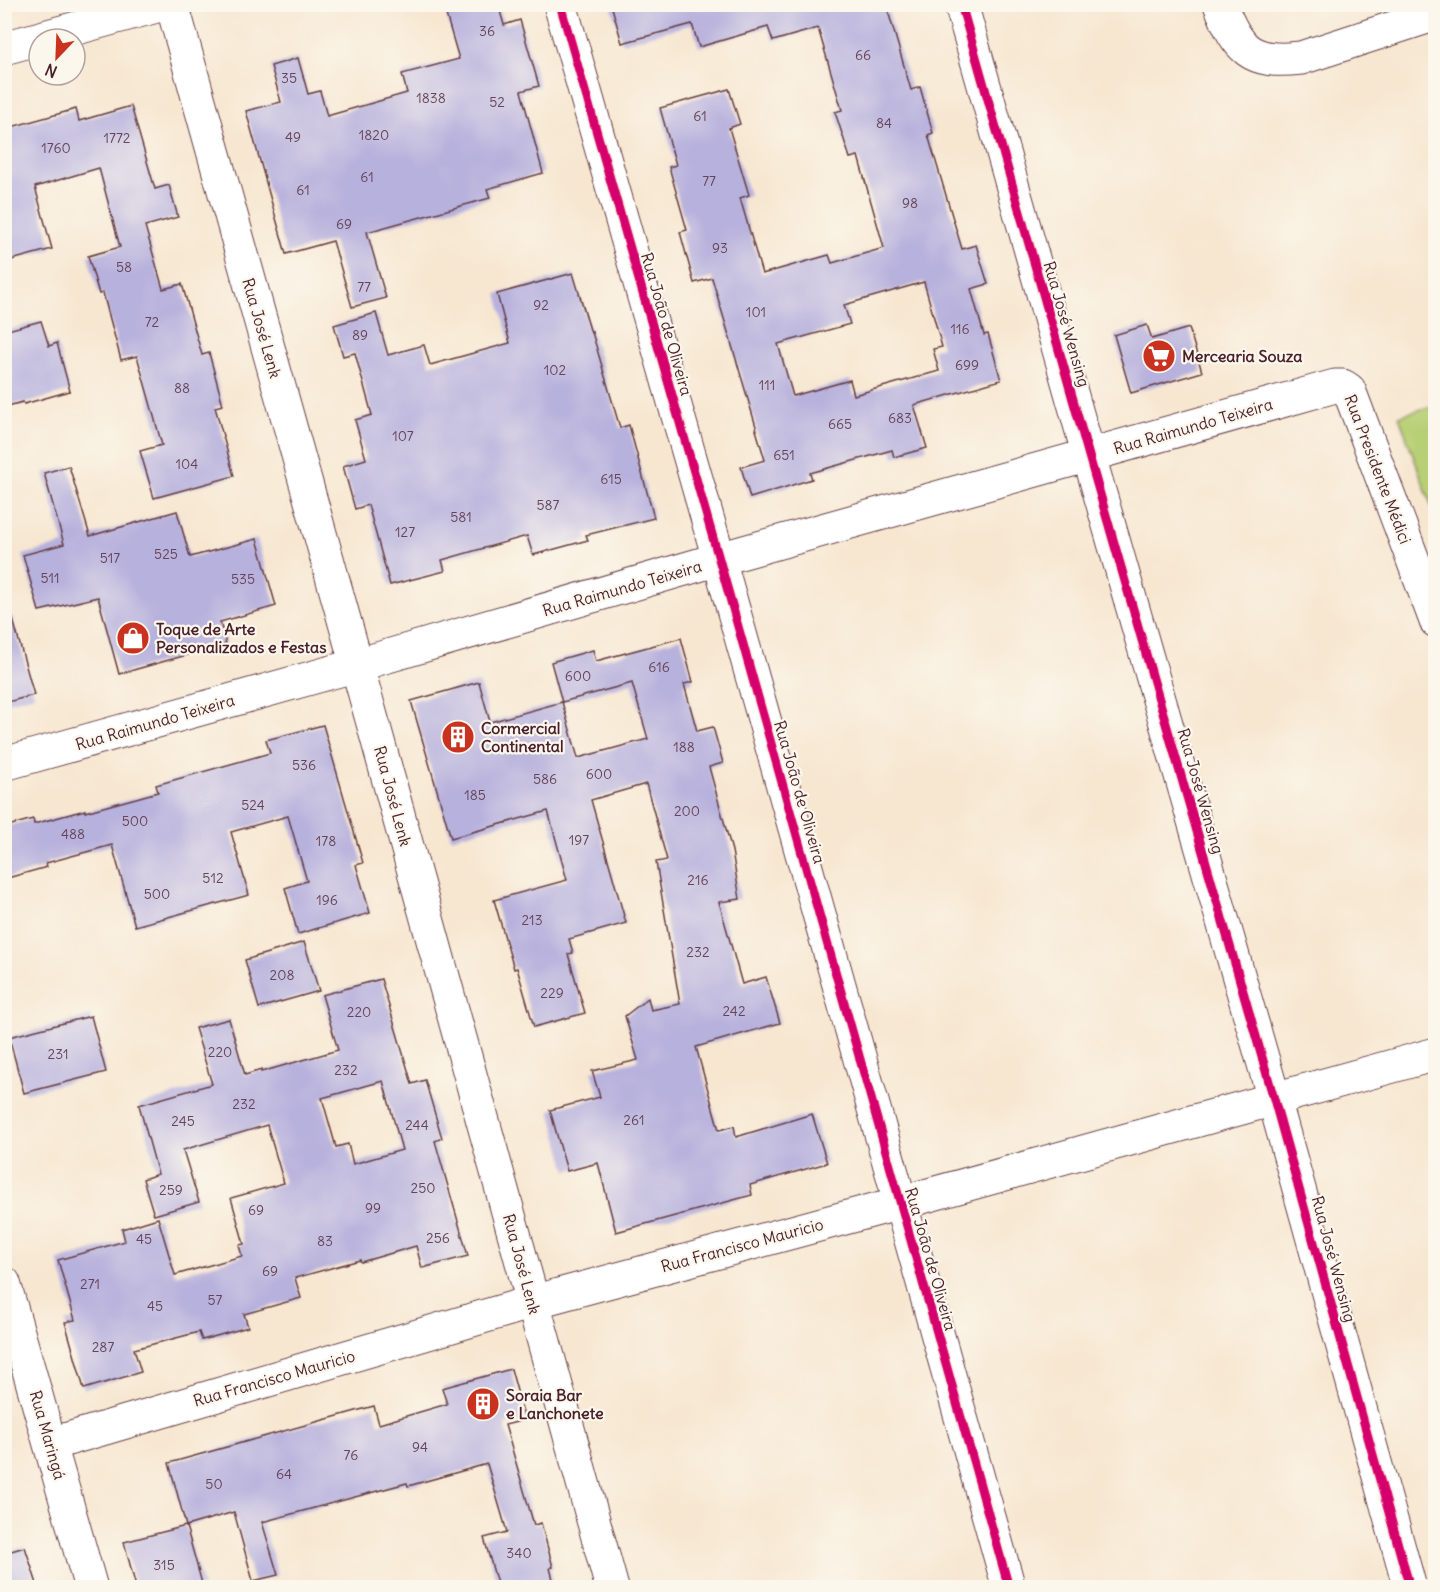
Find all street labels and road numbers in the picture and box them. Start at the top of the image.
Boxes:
street label: Rua João de Oliveira [637,250,697,398]
street label: Rua José Wensing [1039,259,1095,389]
street label: Rua José Lenk [238,276,286,380]
street label: Rua Presidente Médici [1340,391,1416,547]
street label: Rua Raimundo Teixeira [1111,394,1275,458]
street label: Rua Raimundo Teixeira [540,556,704,620]
street label: Rua Raimundo Teixeira [73,690,237,754]
street label: Rua João de Oliveira [770,718,830,866]
street label: Rua José Wensing [1173,726,1229,856]
street label: Rua José Lenk [370,743,416,849]
street label: Rua João de Oliveira [901,1185,961,1333]
street label: Rua José Wensing [1308,1194,1360,1324]
street label: Rua José Lenk [499,1211,545,1317]
street label: Rua Francisco Mauricio [659,1214,825,1276]
street label: Rua Francisco Mauricio [191,1345,357,1411]
street label: Rua Maringá [26,1388,70,1482]

